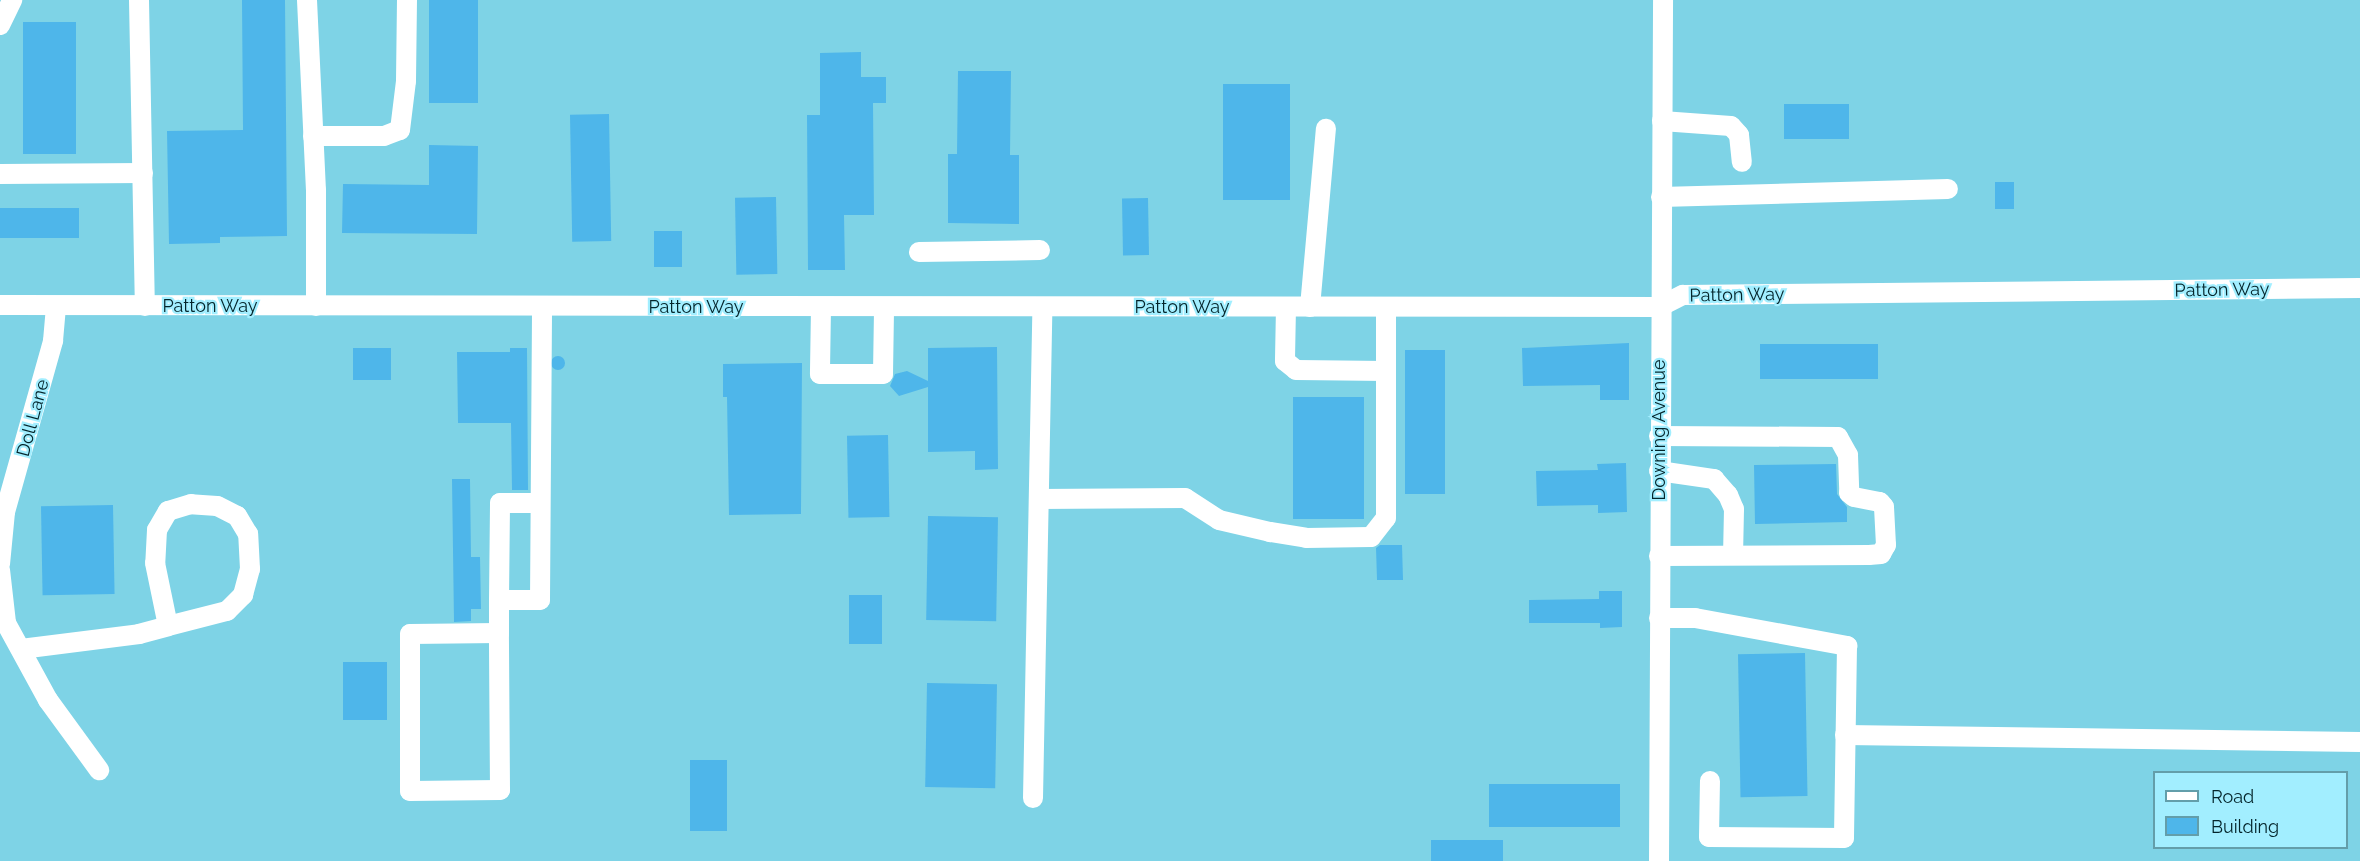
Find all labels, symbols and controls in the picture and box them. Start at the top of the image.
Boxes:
street label: Patton Way [2174,278,2270,302]
street label: Patton Way [1689,283,1785,307]
street label: Patton Way [162,295,258,317]
street label: Patton Way [648,296,744,318]
street label: Patton Way [1134,296,1230,318]
street label: Downing Avenue [1648,359,1670,501]
street label: Doll Lane [12,377,54,459]
legend [2153,771,2348,849]
text: Road [2211,786,2254,807]
text: Building [2211,816,2279,837]

